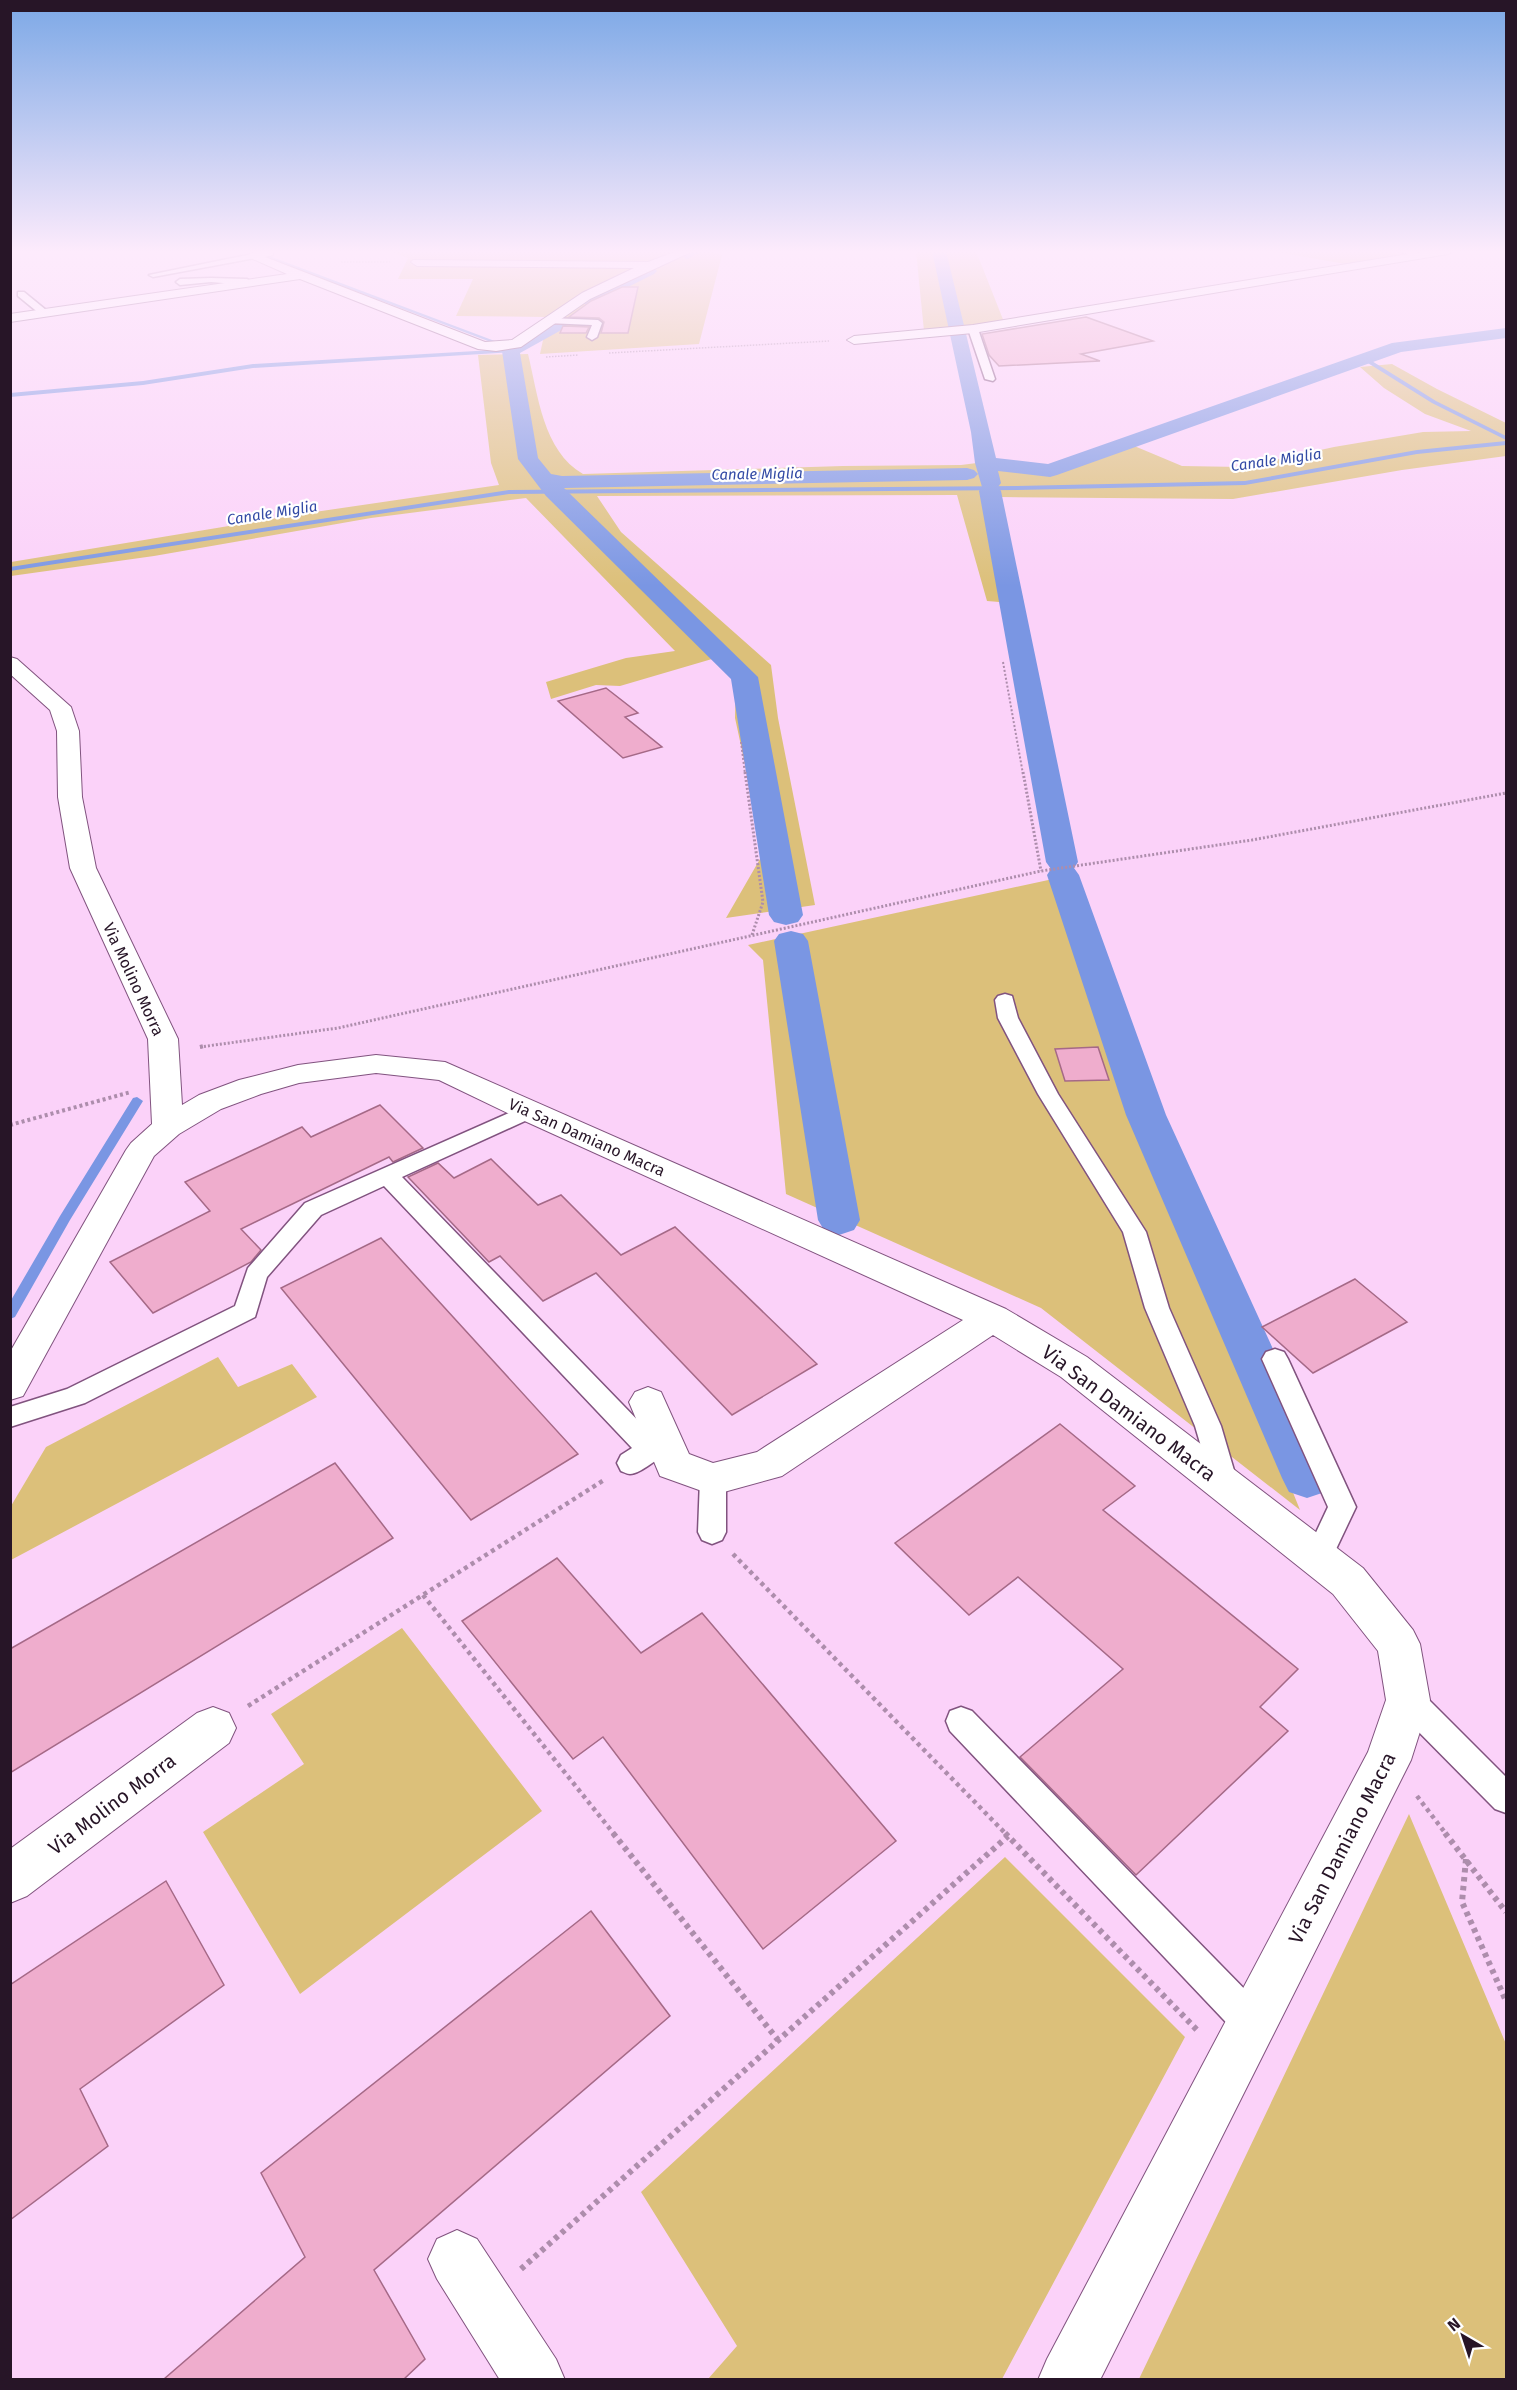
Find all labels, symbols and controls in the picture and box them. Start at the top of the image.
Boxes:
water label: Canale Miglia [1230,445,1322,475]
water label: Canale Miglia [711,464,803,484]
water label: Canale Miglia [226,497,318,529]
street label: Via Molino Morra [99,920,168,1039]
street label: Via San Damiano Macra [506,1094,668,1181]
street label: Via San Damiano Macra [1037,1340,1221,1486]
street label: Via Molino Morra [44,1748,180,1860]
street label: Via San Damiano Macra [1283,1748,1401,1948]
north arrow [1433,2306,1493,2366]
text: N [1444,2314,1464,2335]

